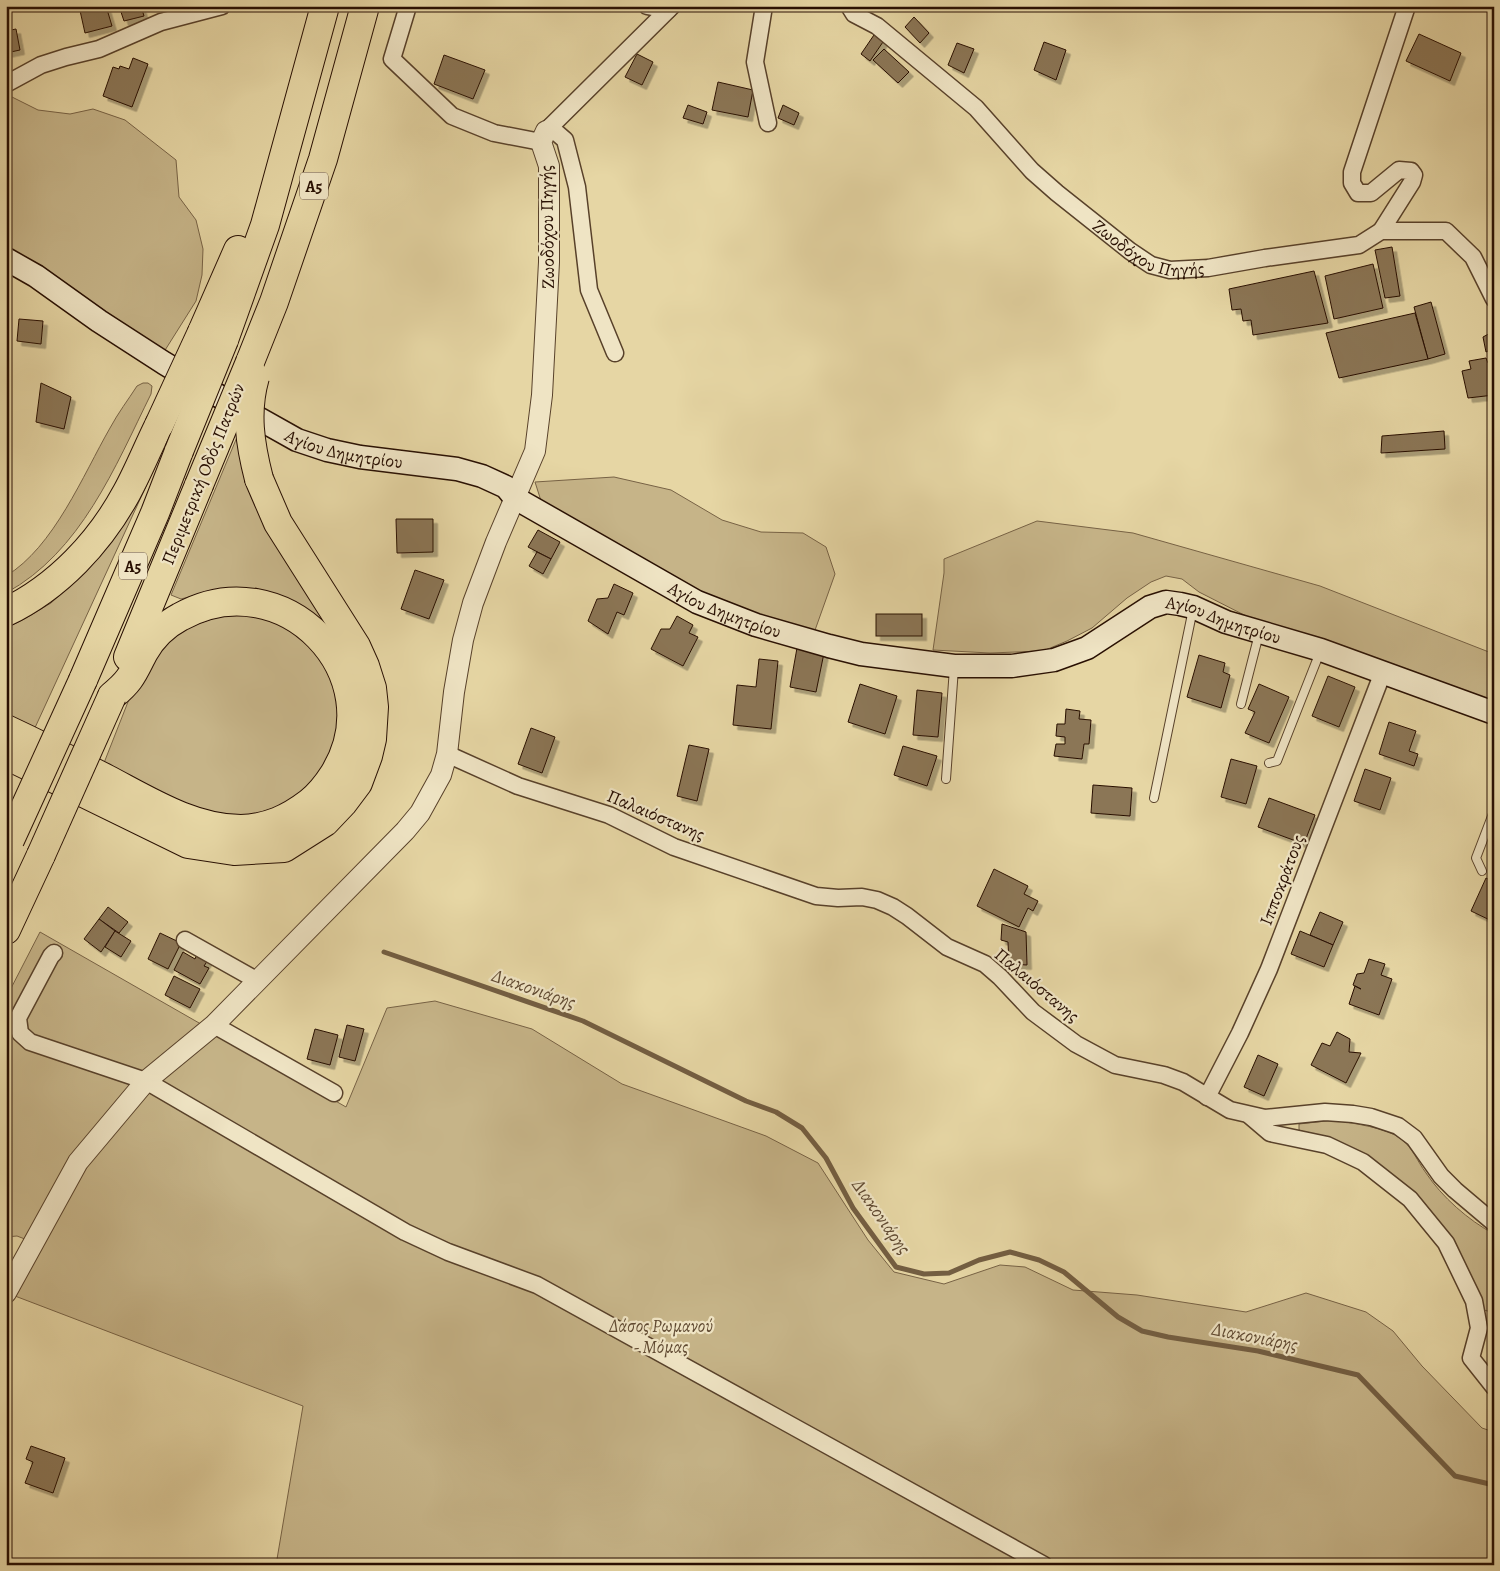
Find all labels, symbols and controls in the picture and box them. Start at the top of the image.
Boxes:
street label: Ζωοδόχου Πηγής [534,165,560,289]
road number: Α5 [300,172,328,200]
street label: Ζωοδόχου Πηγής [1088,214,1205,282]
street label: Περιμετρική Οδός Πατρών [156,380,250,568]
street label: Αγίου Δημητρίου [280,423,404,474]
road number: Α5 [119,552,147,580]
street label: Αγίου Δημητρίου [663,575,784,644]
street label: Αγίου Δημητρίου [1163,590,1284,650]
street label: Παλαιόστανης [603,784,709,846]
street label: Ιπποκράτους [1254,831,1310,929]
street label: Παλαιόστανης [989,942,1085,1028]
water label: Διακονιάρης [487,962,579,1015]
water label: Διακονιάρης [845,1173,917,1260]
park label: Δάσος Ρωμανού - Μόμας [608,1314,713,1359]
water label: Διακονιάρης [1209,1316,1300,1358]

